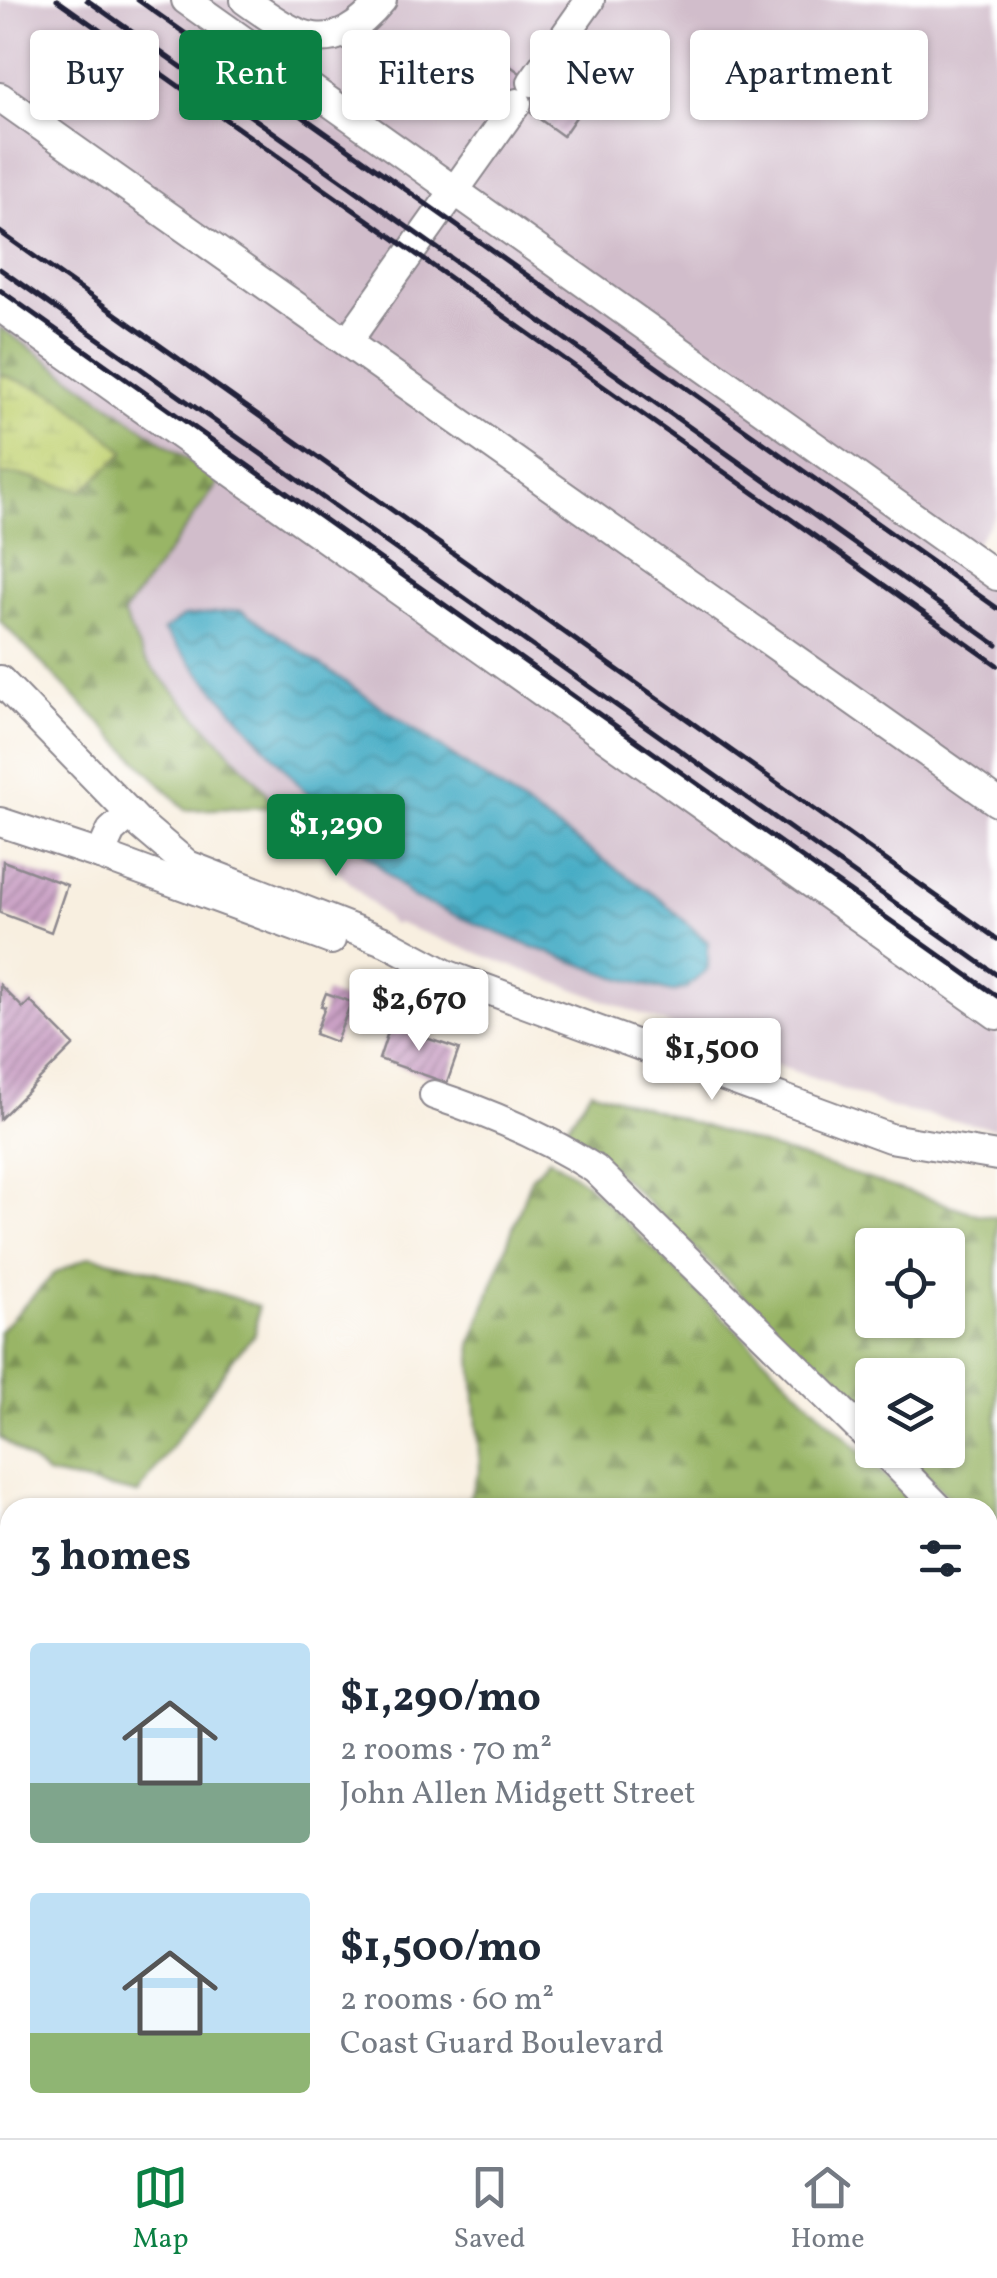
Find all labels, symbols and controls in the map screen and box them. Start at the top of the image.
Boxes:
chip: Buy [30,30,159,120]
chip: Rent [179,30,322,120]
chip: Filters [342,30,510,120]
chip: New [530,30,670,120]
chip: Apartment [690,30,928,120]
pin: $1,290 [255,794,417,879]
text: $1,290 [289,804,383,848]
pin: $2,670 [338,969,500,1054]
text: $2,670 [371,979,467,1023]
pin: $1,500 [631,1018,793,1103]
text: $1,500 [665,1028,759,1072]
map controls [855,1228,965,1468]
button: locate [855,1228,965,1338]
button: layers [855,1358,965,1468]
text: 3 homes [30,1529,191,1588]
icon: filters [913,1531,968,1586]
text: $1,290/mo [340,1670,541,1729]
icon: home [110,1683,230,1803]
text: 2 rooms · 70 m² [340,1729,552,1773]
text: John Allen Midgett Street [340,1773,696,1817]
text: $1,500/mo [340,1920,542,1979]
icon: home [110,1933,230,2053]
text: 2 rooms · 60 m² [340,1979,554,2023]
text: Coast Guard Boulevard [340,2023,664,2067]
tab: Map [132,2160,189,2259]
tab: Saved [453,2160,526,2259]
tab: Home [790,2160,865,2259]

